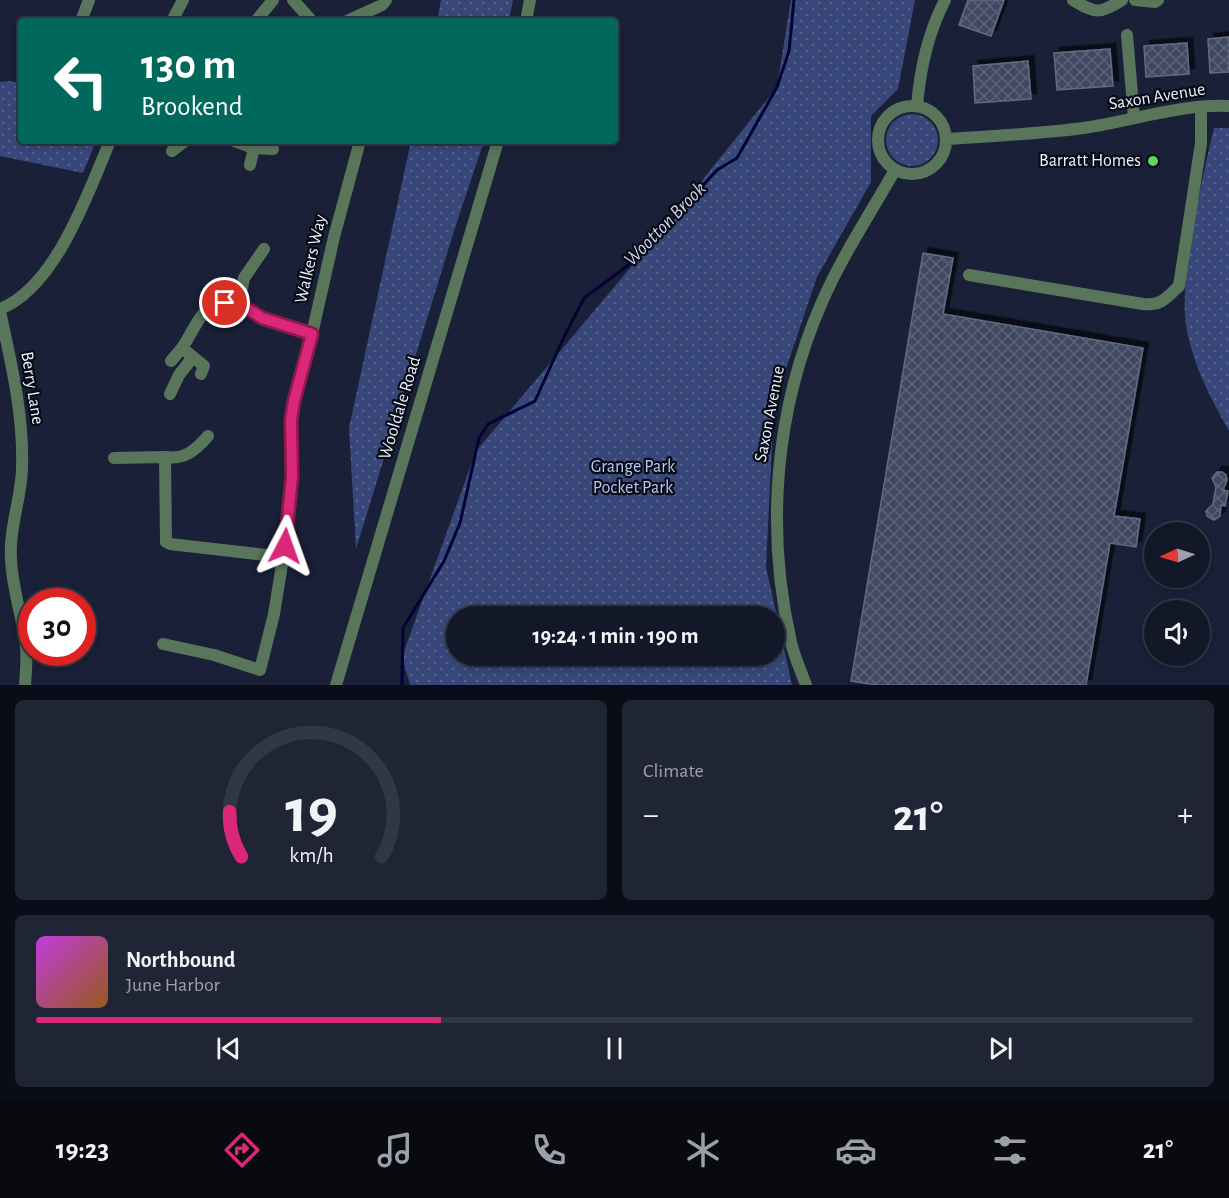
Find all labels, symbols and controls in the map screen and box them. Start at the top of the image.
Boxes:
icon: left [42,42,120,120]
text: 130 m [141,44,236,86]
street label: Saxon Avenue [1107,80,1207,114]
text: Brookend [141,93,243,120]
place label: Barratt Homes [1039,152,1141,170]
marker: Barratt Homes [1146,154,1160,168]
water label: Wootton Brook [620,178,710,270]
street label: Walkers Way [292,213,330,305]
pin [199,277,250,328]
icon: arrive [208,286,241,319]
street label: Berry Lane [17,350,47,426]
street label: Wooldale Road [376,354,424,462]
street label: Saxon Avenue [752,364,788,464]
park label: Grange Park Pocket Park [591,458,676,497]
position arrow [253,514,317,578]
north arrow [1144,522,1210,588]
map controls [1144,522,1210,666]
speed limit sign: 30 [18,588,96,666]
button: sound [1144,600,1210,666]
text: 19:24 · 1 min · 190 m [533,625,698,647]
text: Climate [643,761,704,781]
text: 19 [285,781,337,843]
text: 21° [893,794,943,839]
text: − [643,799,659,832]
text: + [1177,799,1193,832]
text: km/h [289,845,333,866]
text: Northbound [126,949,235,971]
text: June Harbor [126,975,220,995]
icon: previous [212,1032,245,1065]
icon: pause [598,1032,631,1065]
icon: next [984,1032,1017,1065]
icon: directions [221,1129,263,1171]
icon: music [374,1129,416,1171]
icon: phone [528,1129,570,1171]
icon: climate [682,1129,724,1171]
icon: car [835,1129,877,1171]
icon: filters [989,1129,1031,1171]
text: 19:23 [56,1136,109,1163]
text: 21° [1143,1136,1173,1163]

